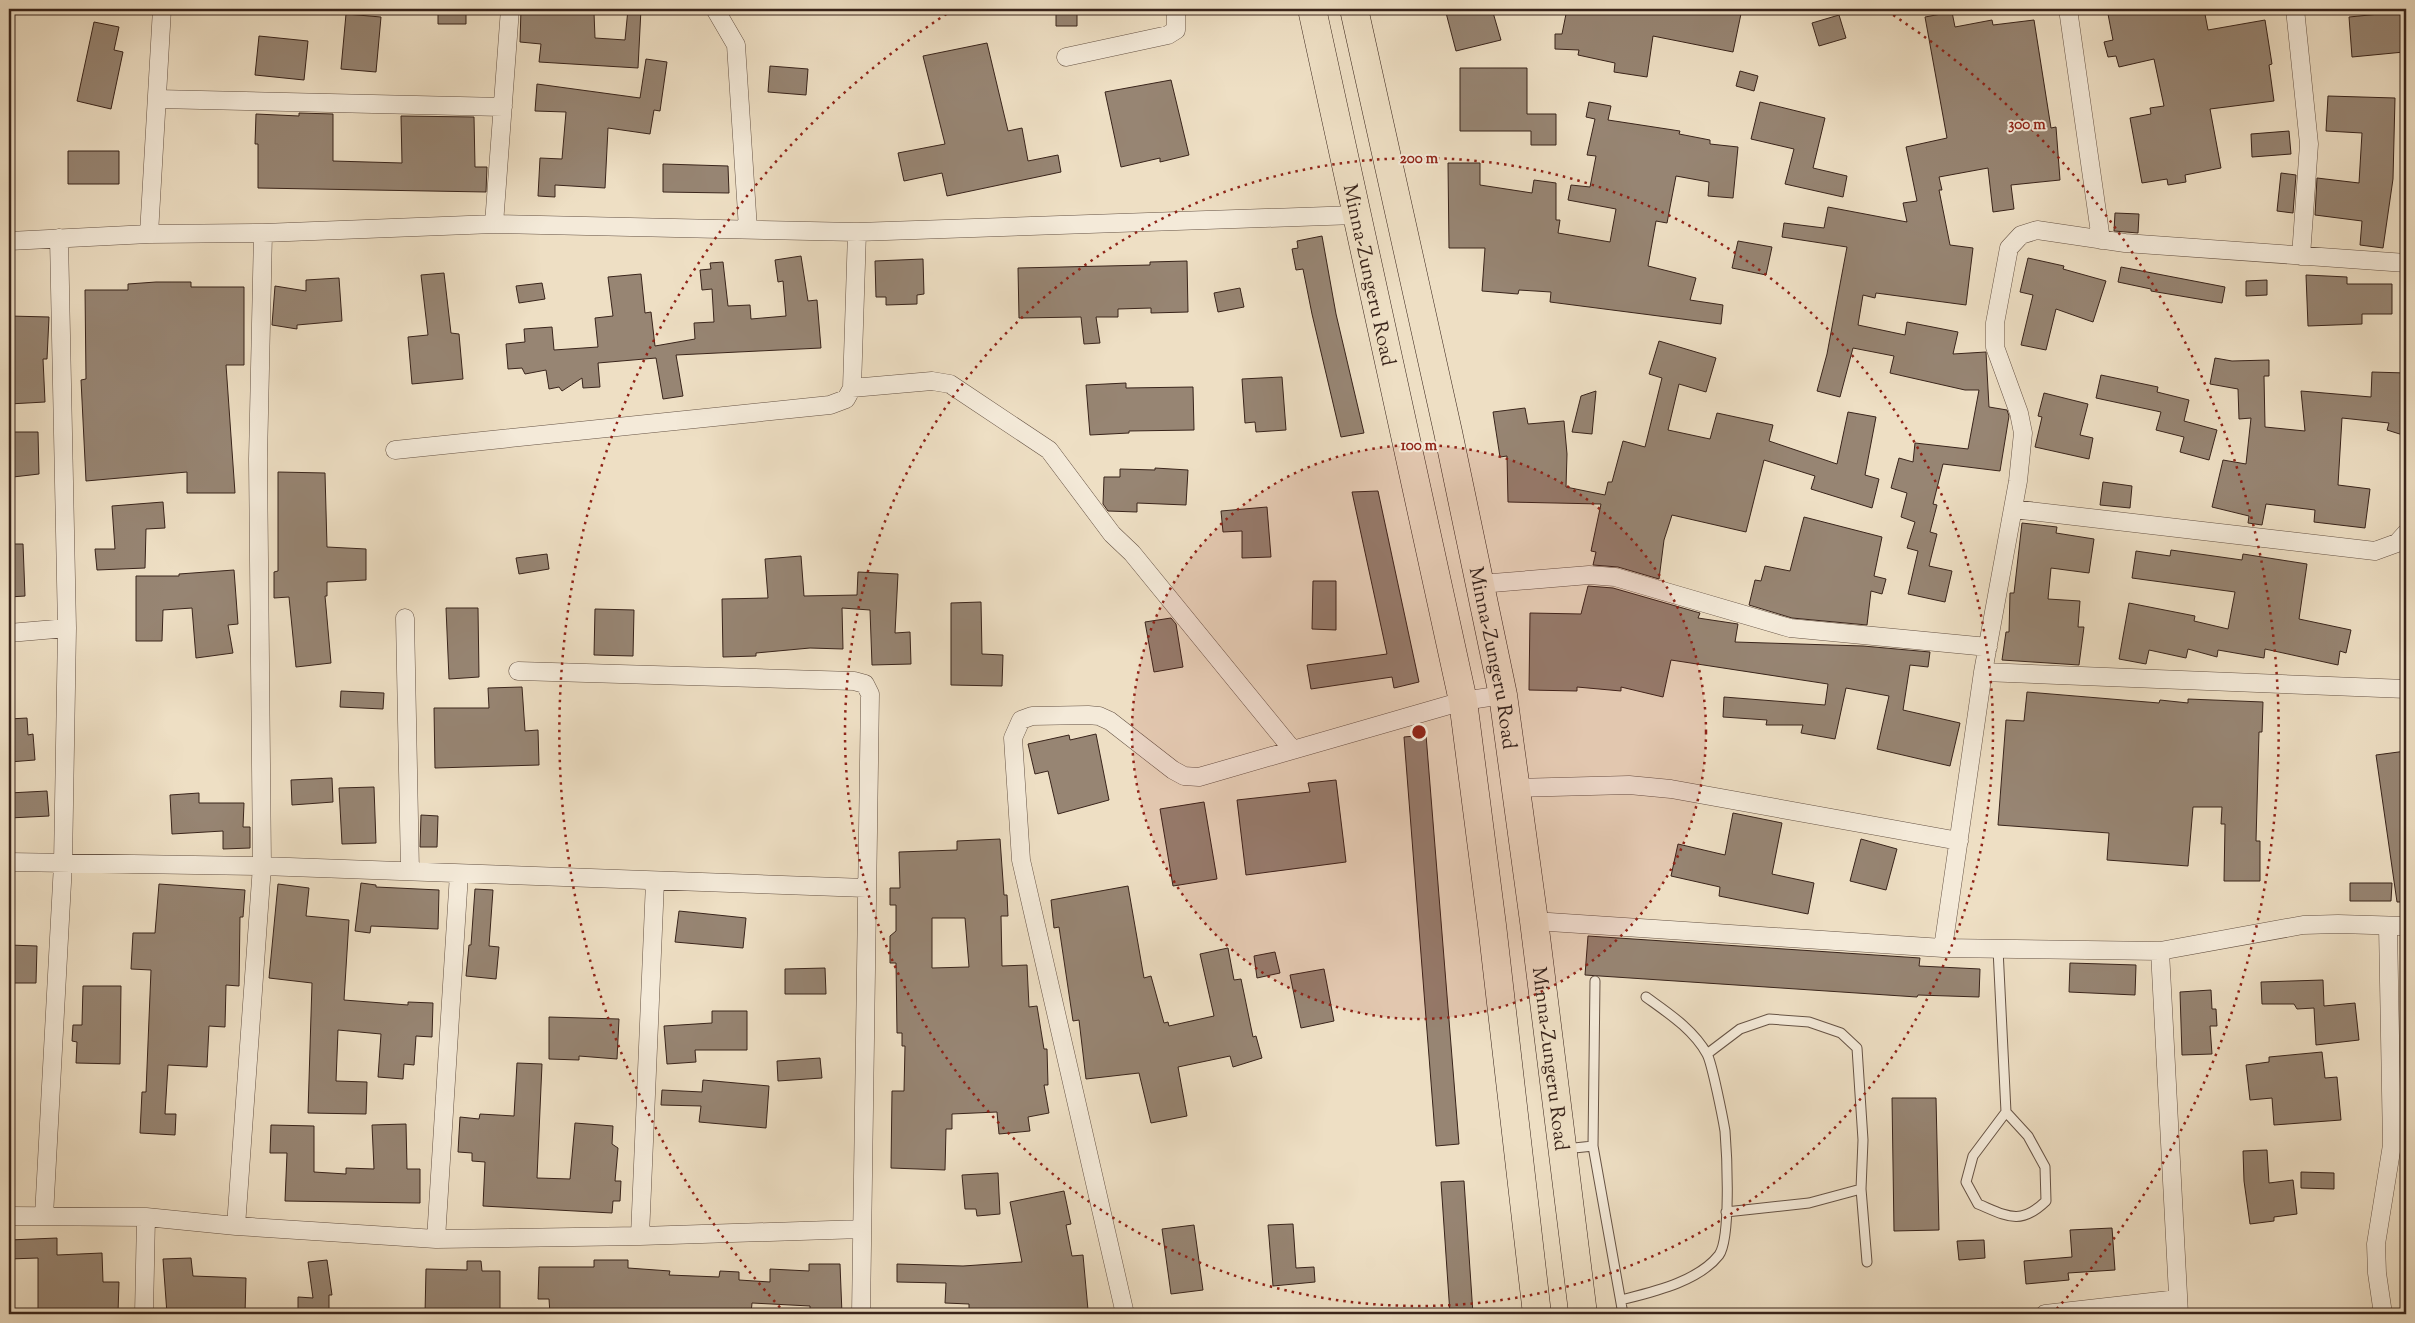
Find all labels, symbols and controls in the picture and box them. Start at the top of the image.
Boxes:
text: 300 m [2008,115,2046,136]
text: 200 m [1400,149,1439,170]
street label: Minna-Zungeru Road [1334,182,1401,369]
text: 100 m [1401,436,1438,457]
street label: Minna-Zungeru Road [1460,565,1522,751]
centre of rings [1410,723,1428,741]
street label: Minna-Zungeru Road [1523,965,1575,1153]

